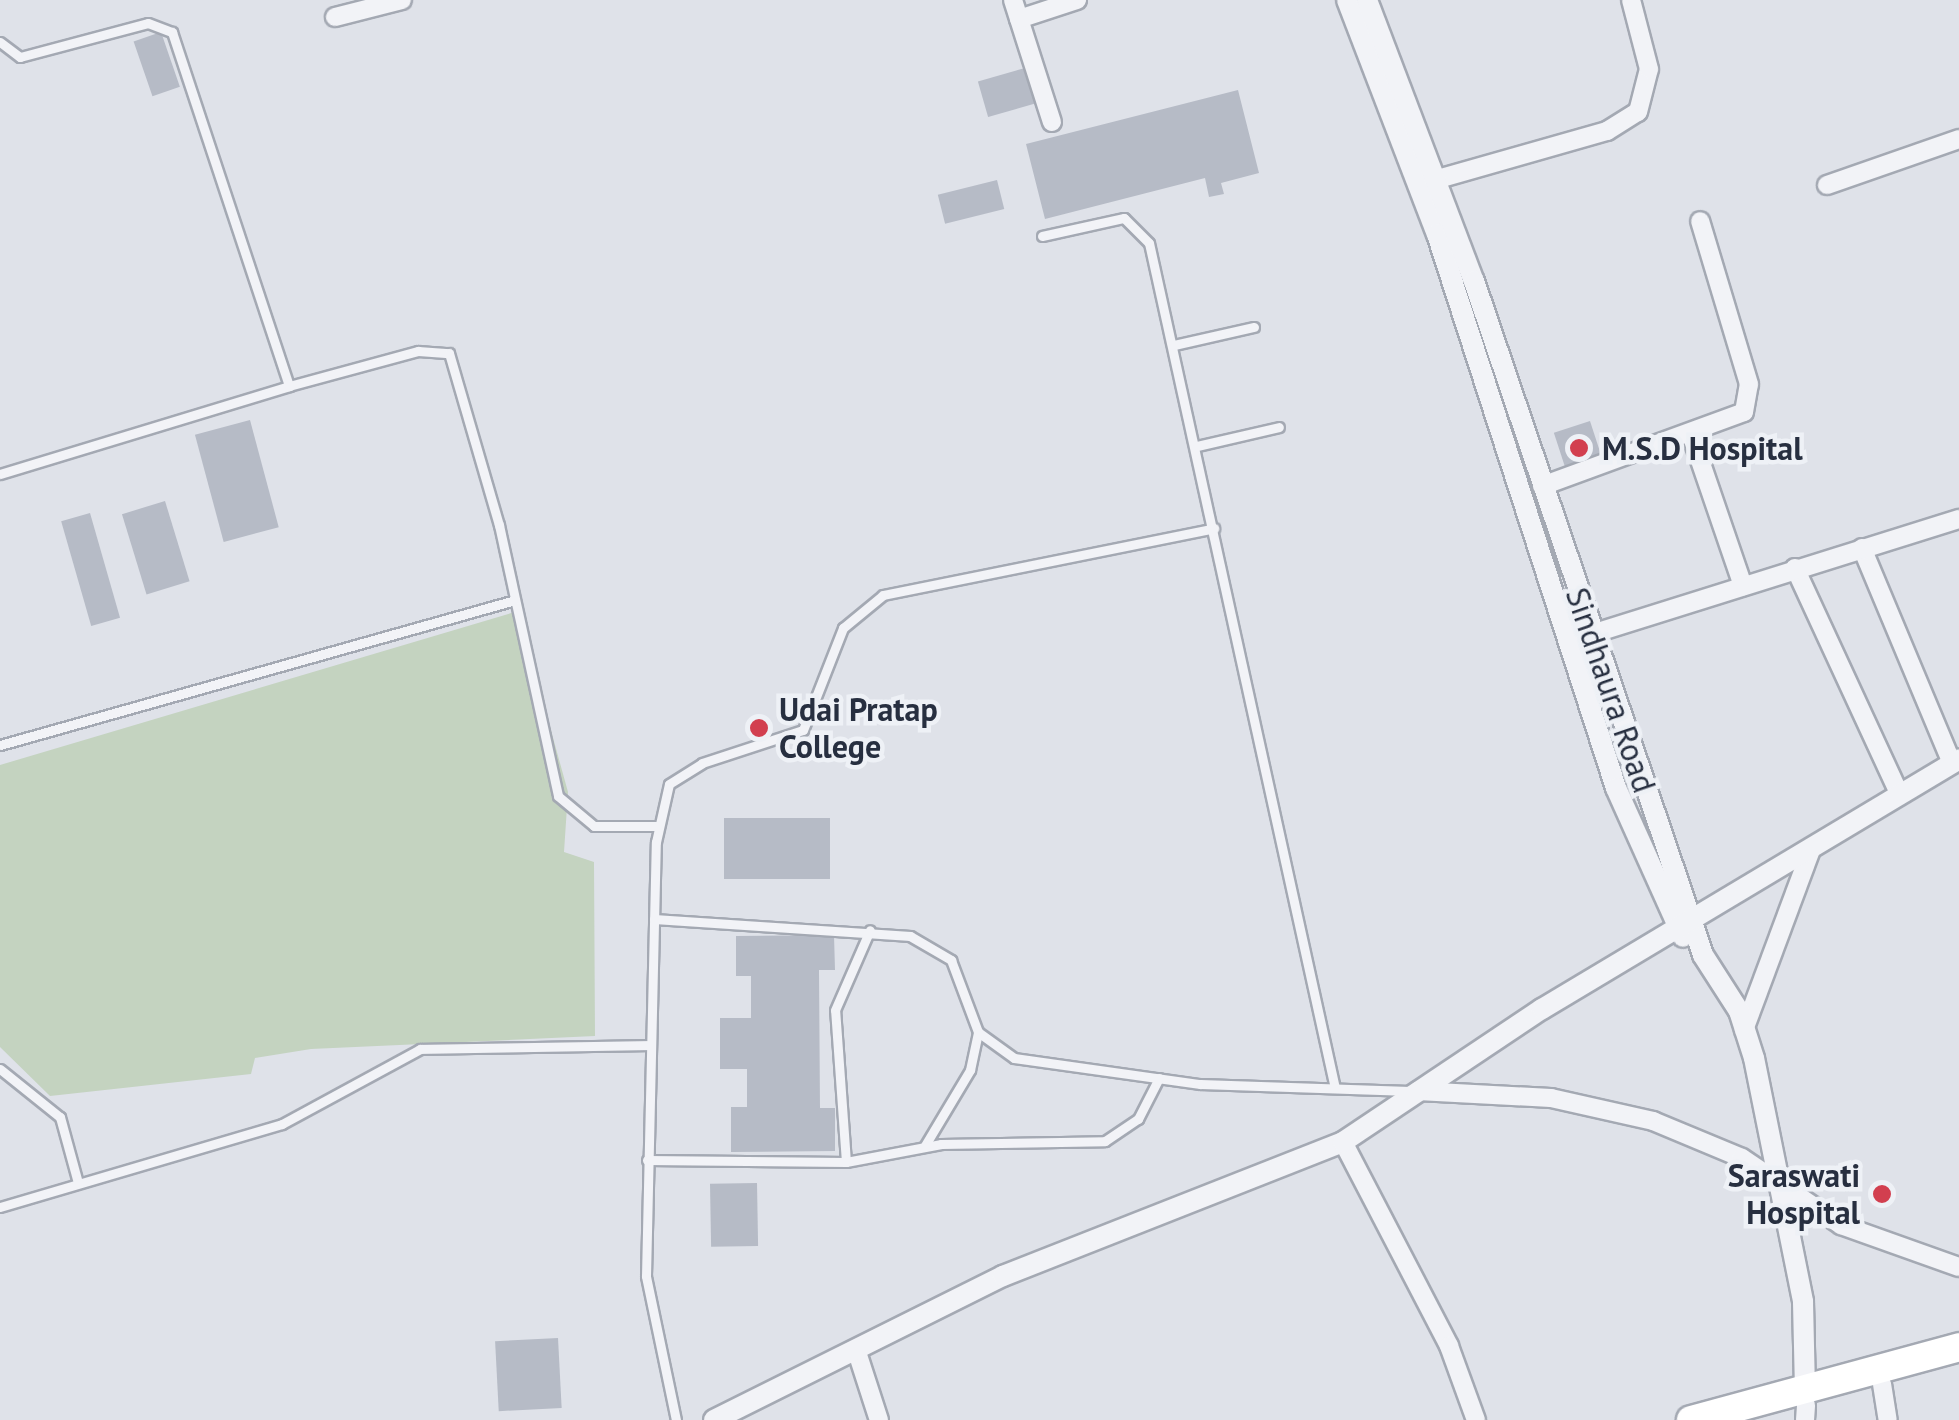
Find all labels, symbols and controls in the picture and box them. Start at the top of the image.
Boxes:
place label: M.S.D Hospital [1602,429,1803,467]
marker: M.S.D Hospital [1566,435,1592,461]
street label: Sindhaura Road [1558,583,1664,797]
place label: Udai Pratap College [779,691,938,766]
marker: Udai Pratap College [748,717,770,739]
place label: Saraswati Hospital [1728,1157,1860,1232]
marker: Saraswati Hospital [1869,1181,1895,1207]

